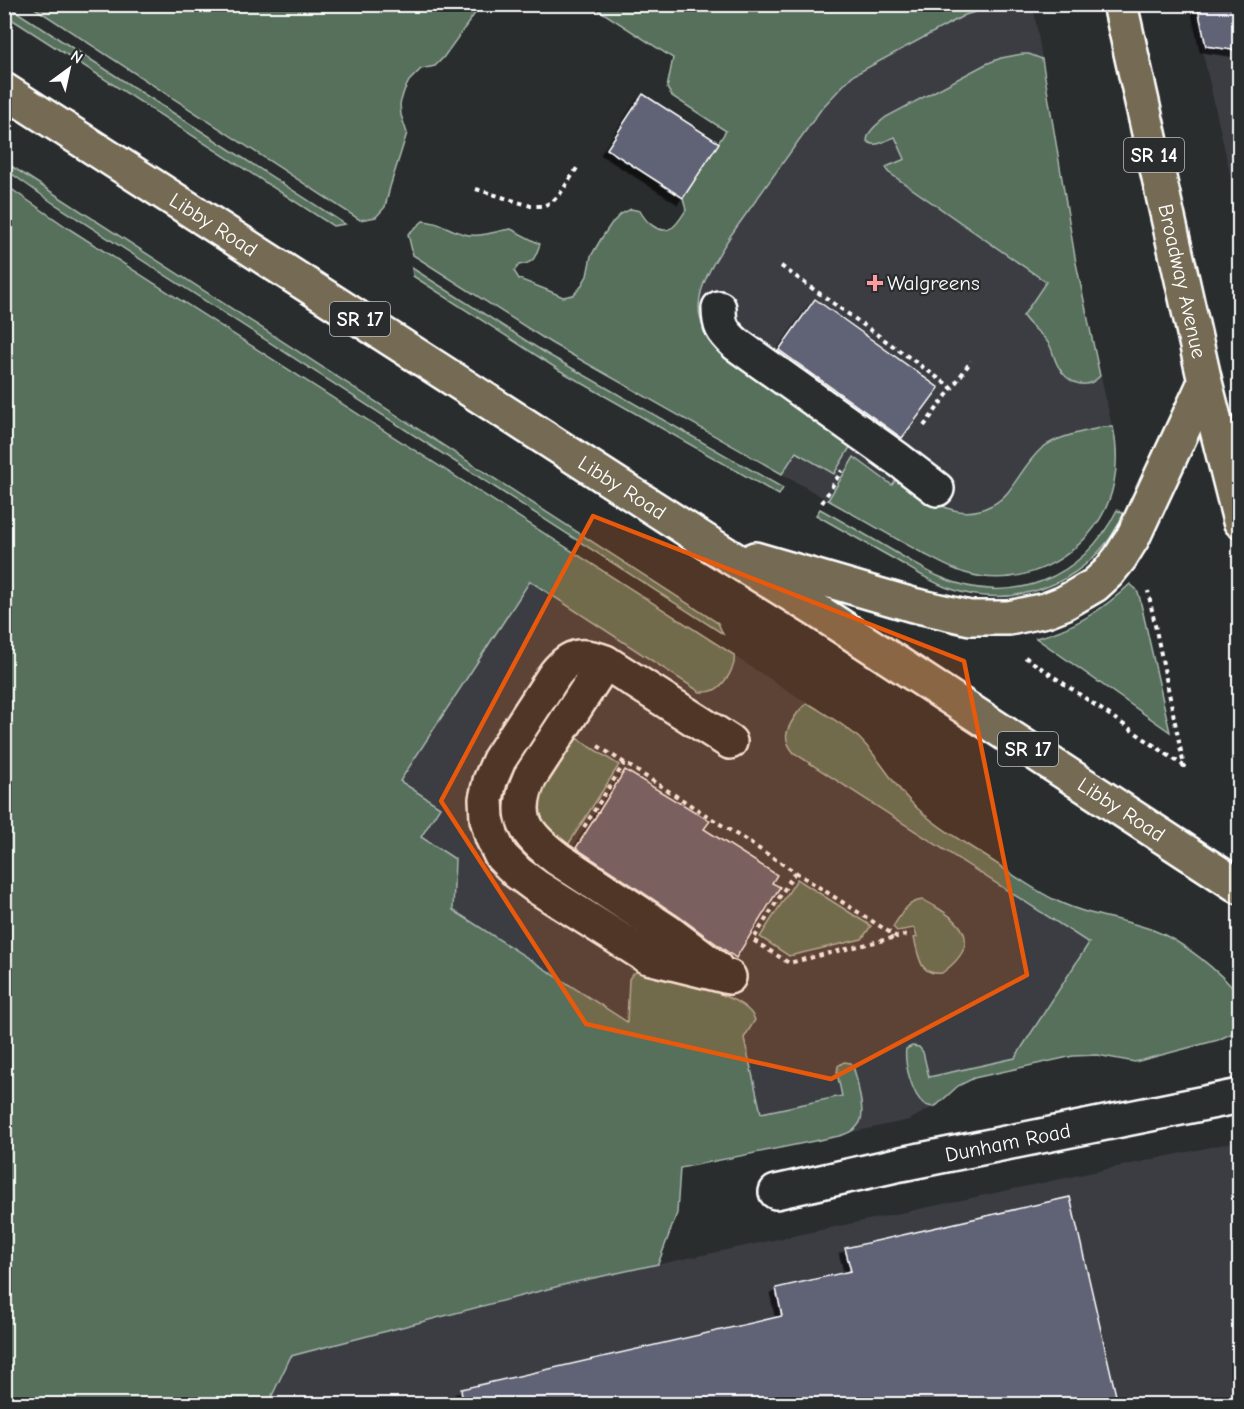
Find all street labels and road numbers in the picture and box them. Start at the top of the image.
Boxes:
road number: SR 14 [1124,138,1184,172]
street label: Libby Road [165,188,262,262]
street label: Broadway Avenue [1153,202,1211,361]
road number: SR 17 [330,302,390,336]
street label: Libby Road [574,451,670,525]
road number: SR 17 [998,732,1058,766]
street label: Libby Road [1073,772,1170,847]
street label: Dunham Road [943,1118,1073,1167]

